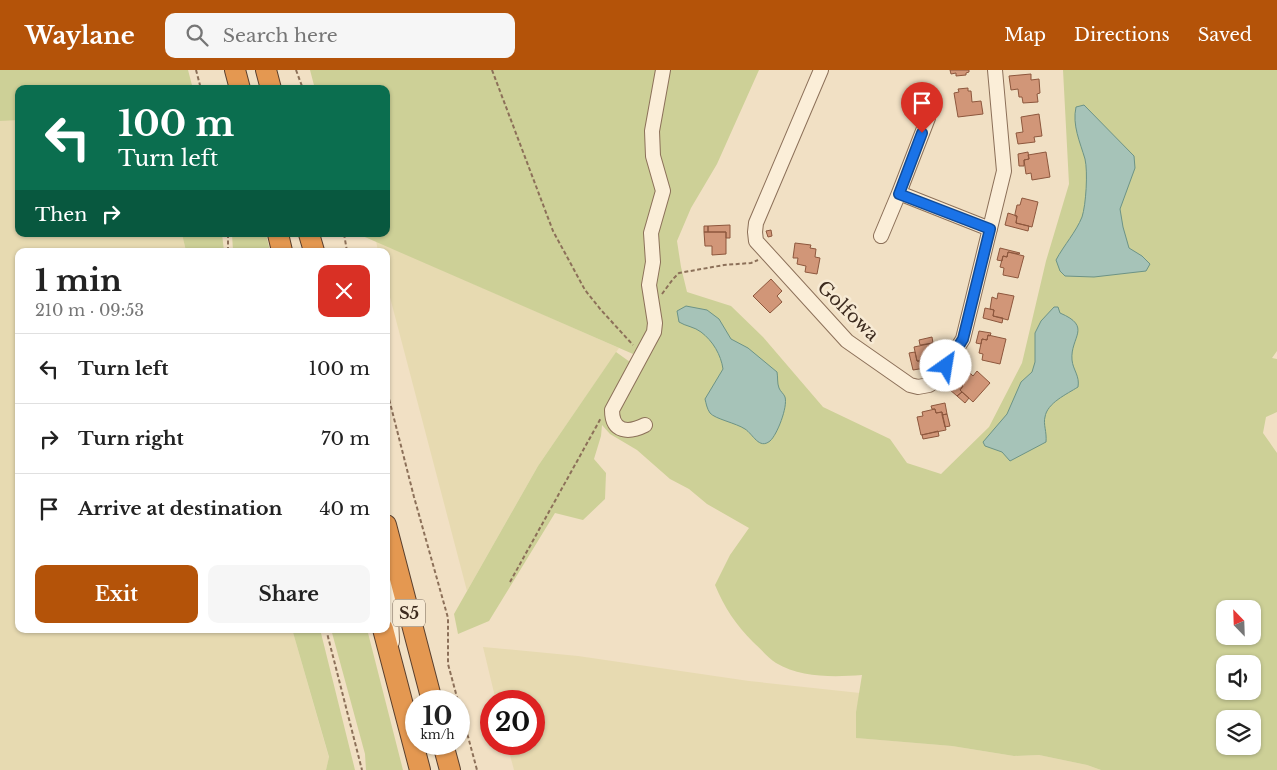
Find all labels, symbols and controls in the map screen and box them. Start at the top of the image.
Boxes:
search box [165,13,515,58]
text: Waylane [25,21,135,50]
icon: search [183,21,211,49]
text: Search here [223,24,338,47]
text: Map [1004,24,1046,46]
text: Directions [1074,24,1170,46]
text: Saved [1198,24,1252,46]
pin [901,82,943,133]
icon: arrive [908,89,936,117]
text: 100 m [118,102,234,145]
icon: left [35,105,100,170]
text: Turn left [118,145,218,172]
icon: right [97,200,125,228]
text: Then [35,203,87,226]
text: 1 min [35,262,122,299]
button: close [318,265,370,317]
street label: Golfowa [813,276,883,346]
text: 210 m · 09:53 [35,300,144,320]
position arrow [919,339,971,391]
icon: left [35,355,63,383]
text: Turn left [78,357,169,380]
text: 100 m [309,357,370,380]
icon: right [35,425,63,453]
text: Turn right [78,427,184,450]
text: 70 m [321,427,370,450]
icon: arrive [35,495,63,523]
text: Arrive at destination [78,497,282,520]
text: 40 m [319,497,370,520]
button: Exit [35,565,198,623]
button: Share [208,565,370,623]
road number: S5 [393,600,425,626]
north arrow [1216,600,1261,645]
map controls [1216,600,1261,755]
button: sound [1216,655,1261,700]
speed limit sign: 20 [480,690,545,755]
text: 10 [423,701,452,732]
button: layers [1216,710,1261,755]
text: km/h [420,727,455,742]

